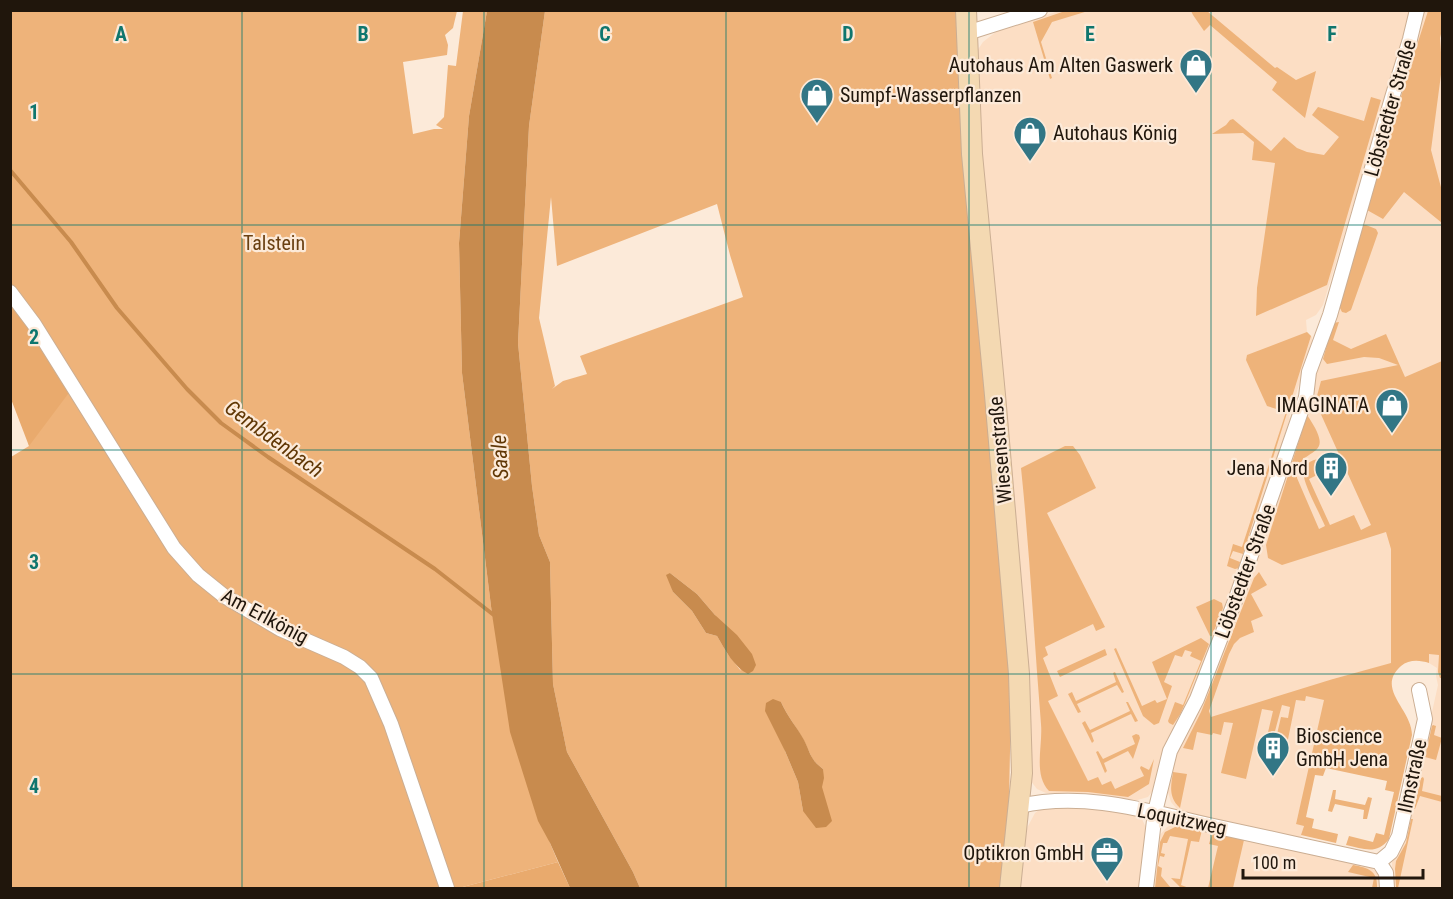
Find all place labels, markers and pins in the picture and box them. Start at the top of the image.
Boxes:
shop icon: Autohaus Am Alten Gaswerk [1178,47,1214,94]
place label: Autohaus Am Alten Gaswerk [949,53,1173,77]
shop icon: Sumpf-Wasserpflanzen [799,77,835,124]
place label: Sumpf-Wasserpflanzen [840,83,1021,107]
shop icon: Autohaus König [1012,115,1048,162]
place label: Autohaus König [1053,121,1177,145]
shop icon: IMAGINATA [1374,387,1410,434]
place label: IMAGINATA [1276,393,1369,417]
building icon: Jena Nord [1313,450,1349,497]
place label: Jena Nord [1227,456,1308,480]
place label: Bioscience GmbH Jena [1296,724,1388,771]
building icon: Bioscience GmbH Jena [1255,730,1291,777]
office icon: Optikron GmbH [1089,835,1125,882]
place label: Optikron GmbH [963,841,1084,865]

